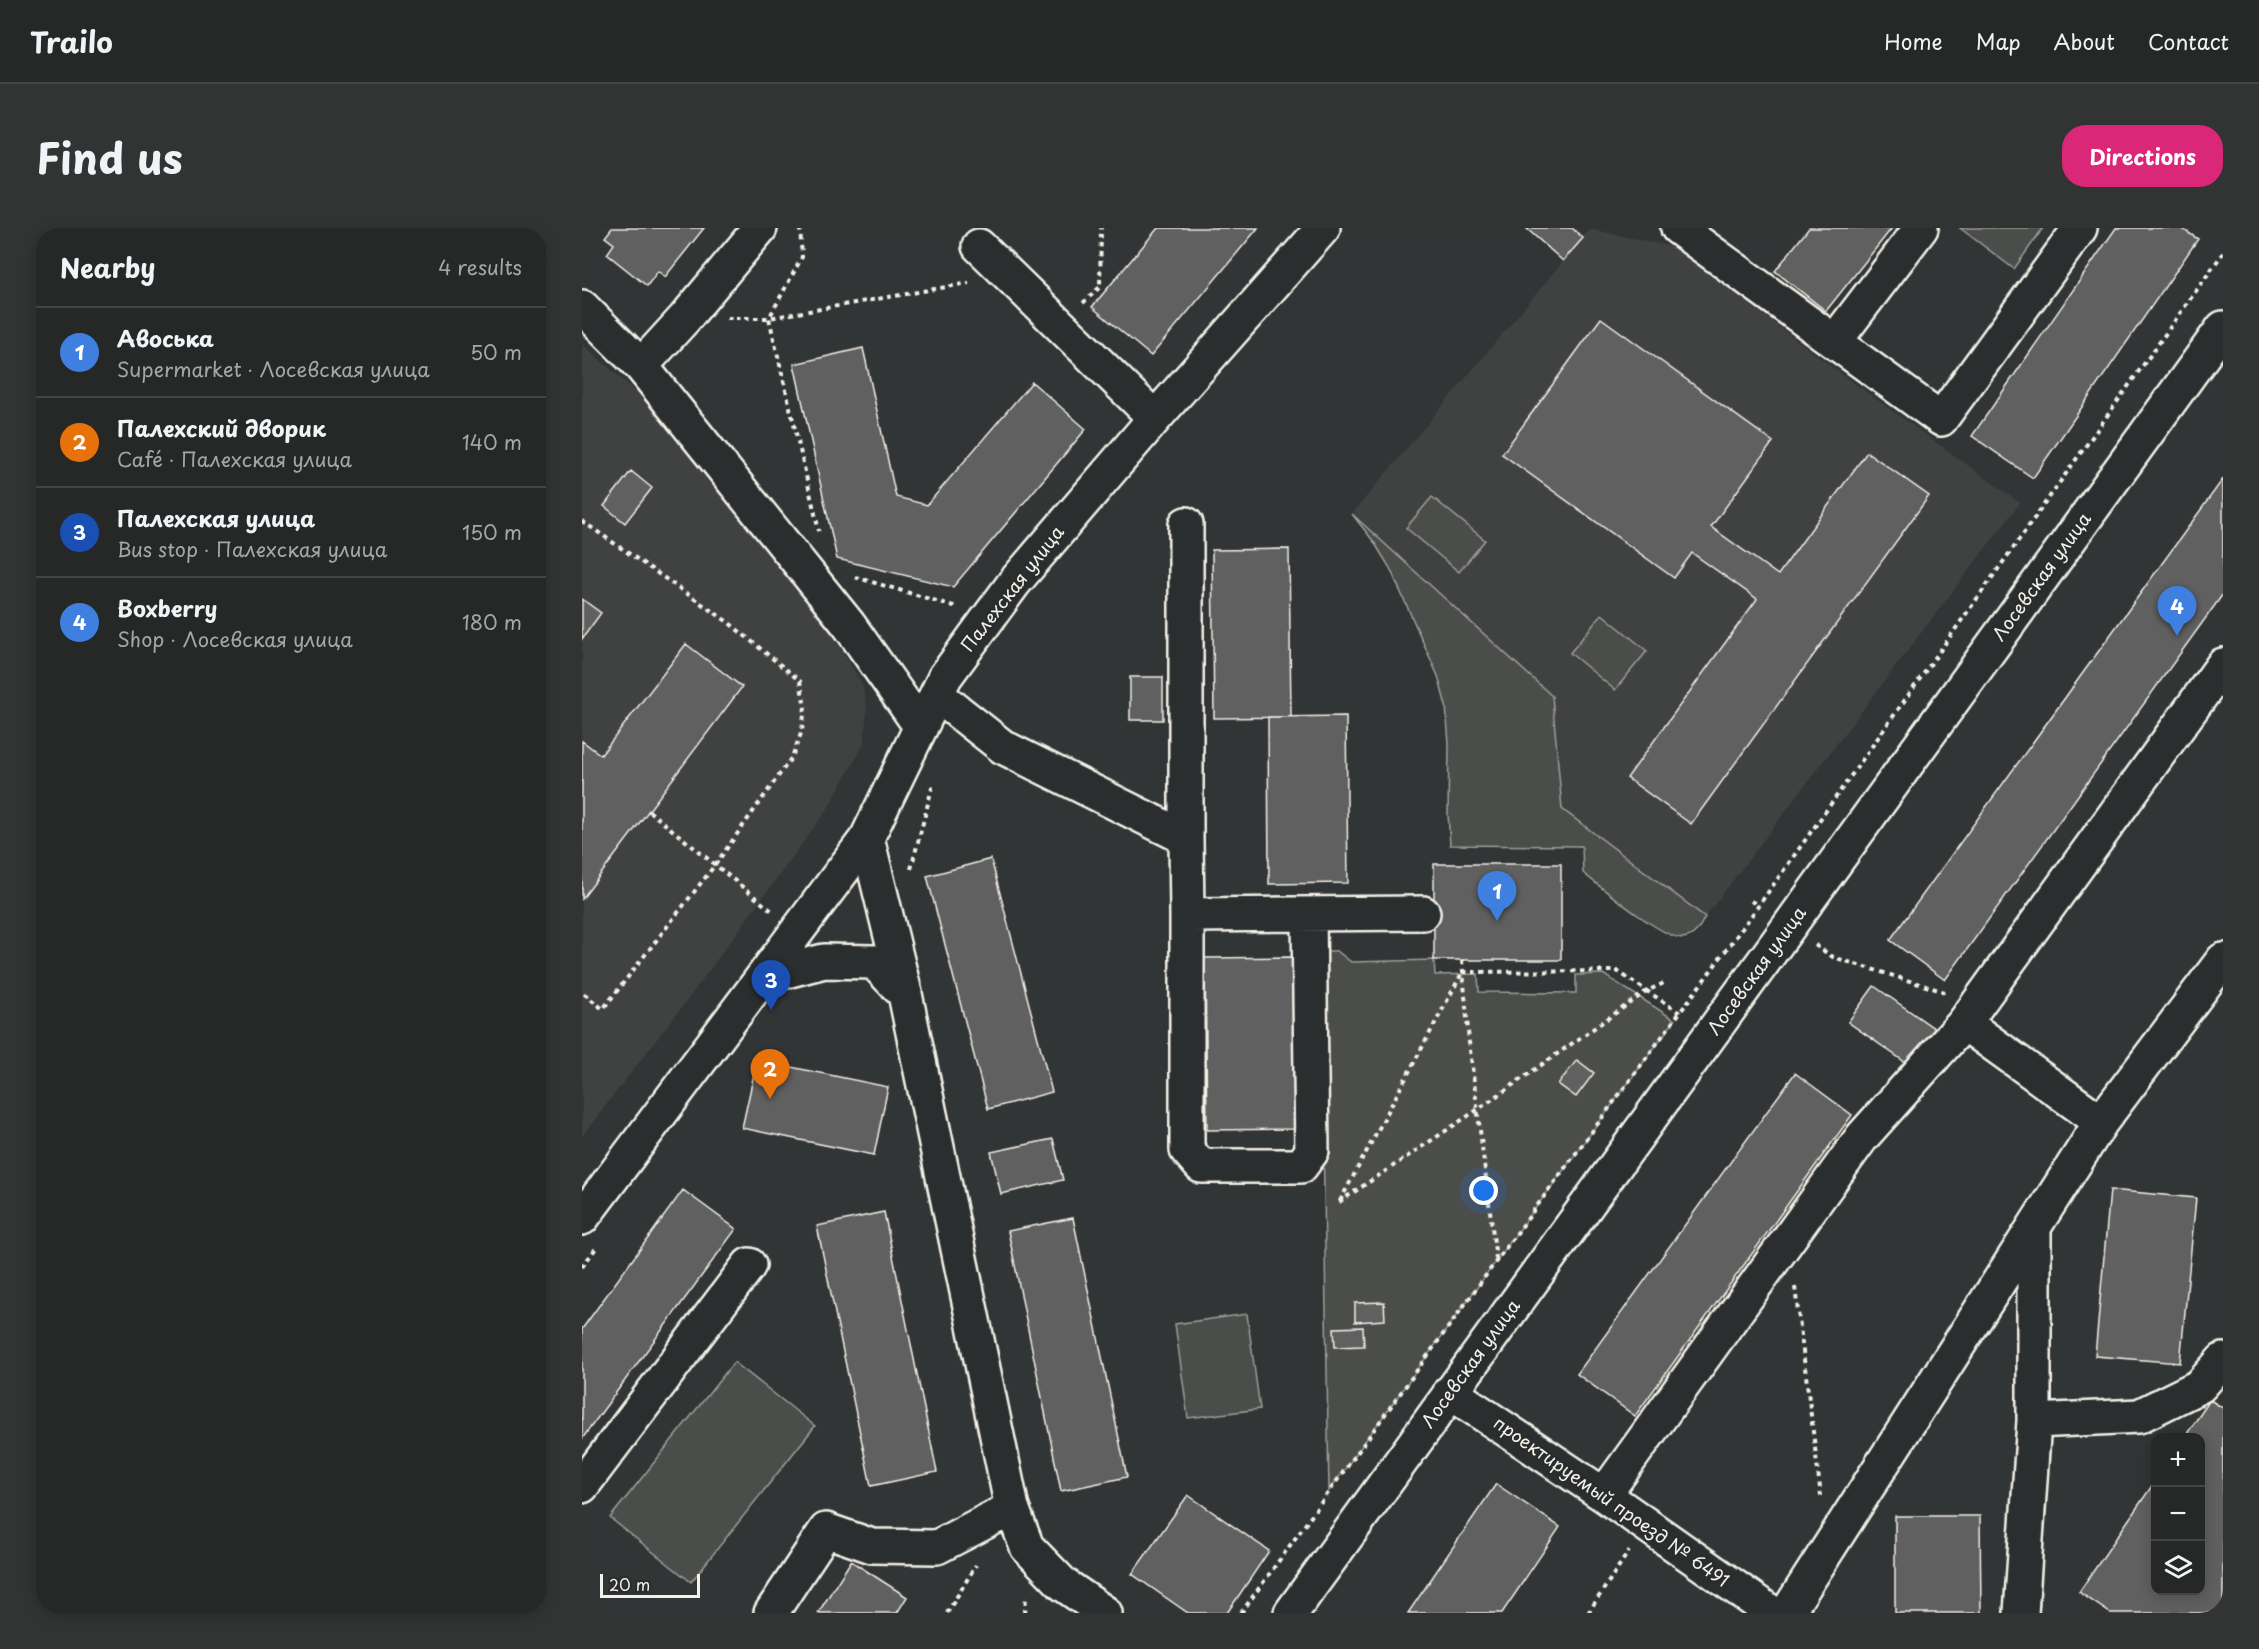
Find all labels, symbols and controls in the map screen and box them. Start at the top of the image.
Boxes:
text: Trailo [30,20,113,63]
text: Home [1884,25,1943,57]
text: Map [1976,25,2021,57]
text: About [2054,25,2115,57]
text: Contact [2148,25,2229,57]
text: Find us [36,125,183,188]
button: Directions [2062,125,2223,187]
text: Nearby [60,248,155,287]
text: 4 results [438,252,522,282]
text: Авоська [117,321,214,354]
text: 1 [75,337,84,367]
text: 50 m [470,337,522,367]
text: Supermarket · Лосевская улица [117,354,430,384]
text: Палехский дворик [117,411,326,444]
text: 2 [72,427,87,457]
text: 140 m [462,427,522,457]
text: Café · Палехская улица [117,444,352,474]
text: Палехская улица [117,501,315,534]
street label: Лосевская улица [1985,506,2097,646]
text: 3 [73,517,86,547]
text: 150 m [462,517,522,547]
street label: Палехская улица [954,519,1070,657]
text: Bus stop · Палехская улица [117,534,387,564]
pin: 4 [2158,586,2196,636]
text: Boxberry [117,591,217,624]
text: 4 [73,607,86,637]
text: 180 m [462,607,522,637]
text: Shop · Лосевская улица [117,624,353,654]
pin: 1 [1478,872,1516,921]
street label: Лосевская улица [1700,900,1812,1040]
pin: 3 [752,960,790,1010]
pin: 2 [750,1050,789,1099]
your location [1469,1176,1498,1205]
street label: Лосевская улица [1414,1293,1526,1433]
street label: проектируемый проезд № 6491 [1489,1409,1735,1593]
map controls [2151,1433,2205,1595]
button: + [2151,1433,2205,1487]
button: − [2151,1487,2205,1541]
button: layers [2151,1541,2205,1595]
scale bar [600,1571,700,1598]
text: 20 m [609,1572,650,1596]

